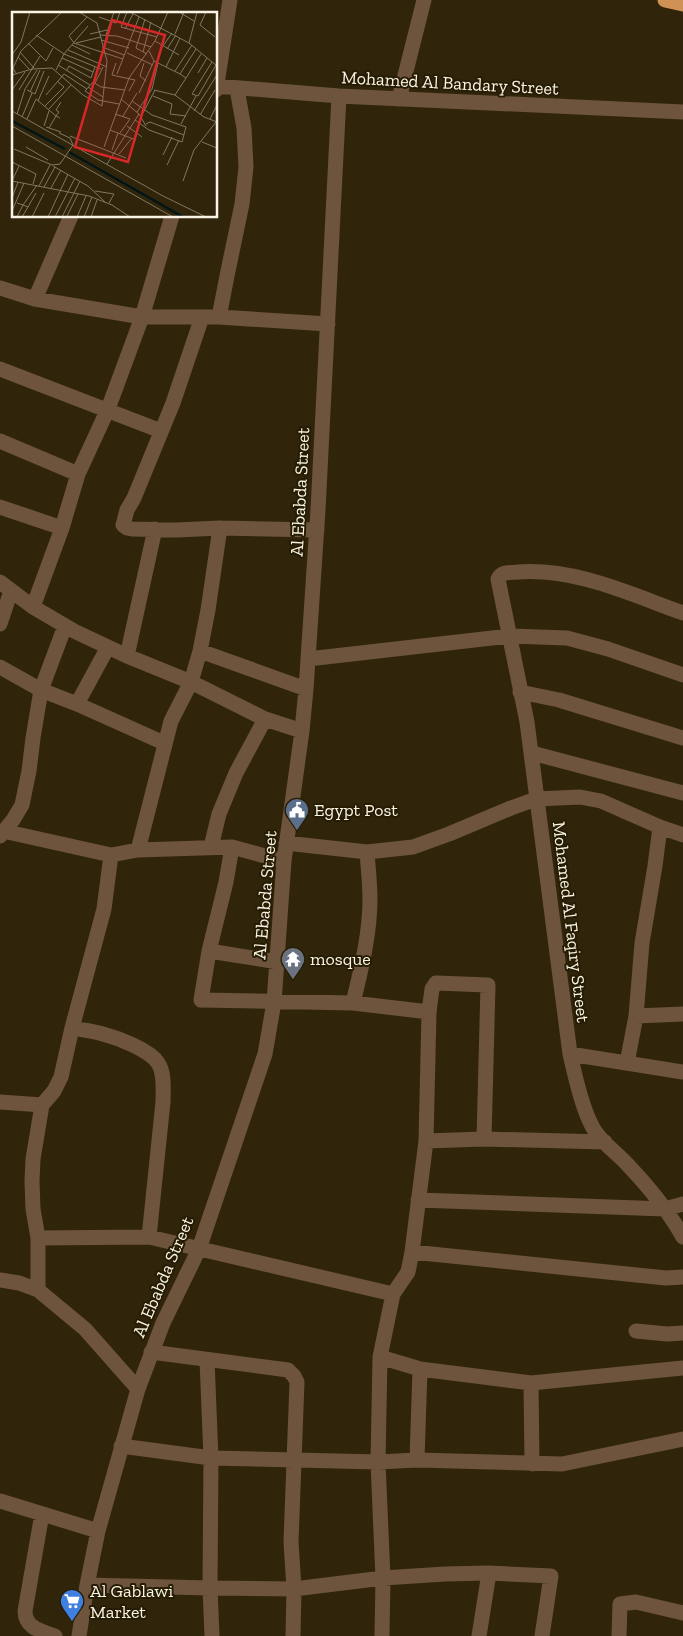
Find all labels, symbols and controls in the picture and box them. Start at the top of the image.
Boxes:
inset map [12,12,218,218]
street label: Mohamed Al Bandary Street [341,66,560,100]
street label: Al Ebabda Street [286,427,314,557]
public building icon: Egypt Post [284,797,310,831]
place label: Egypt Post [314,799,398,821]
street label: Mohamed Al Faqiry Street [548,820,594,1024]
street label: Al Ebabda Street [248,829,282,960]
temple icon: mosque [280,946,306,980]
place label: mosque [310,948,371,970]
street label: Al Ebabda Street [128,1213,198,1341]
place label: Al Gablawi Market [90,1580,173,1623]
supermarket icon: Al Gablawi Market [59,1588,85,1622]

